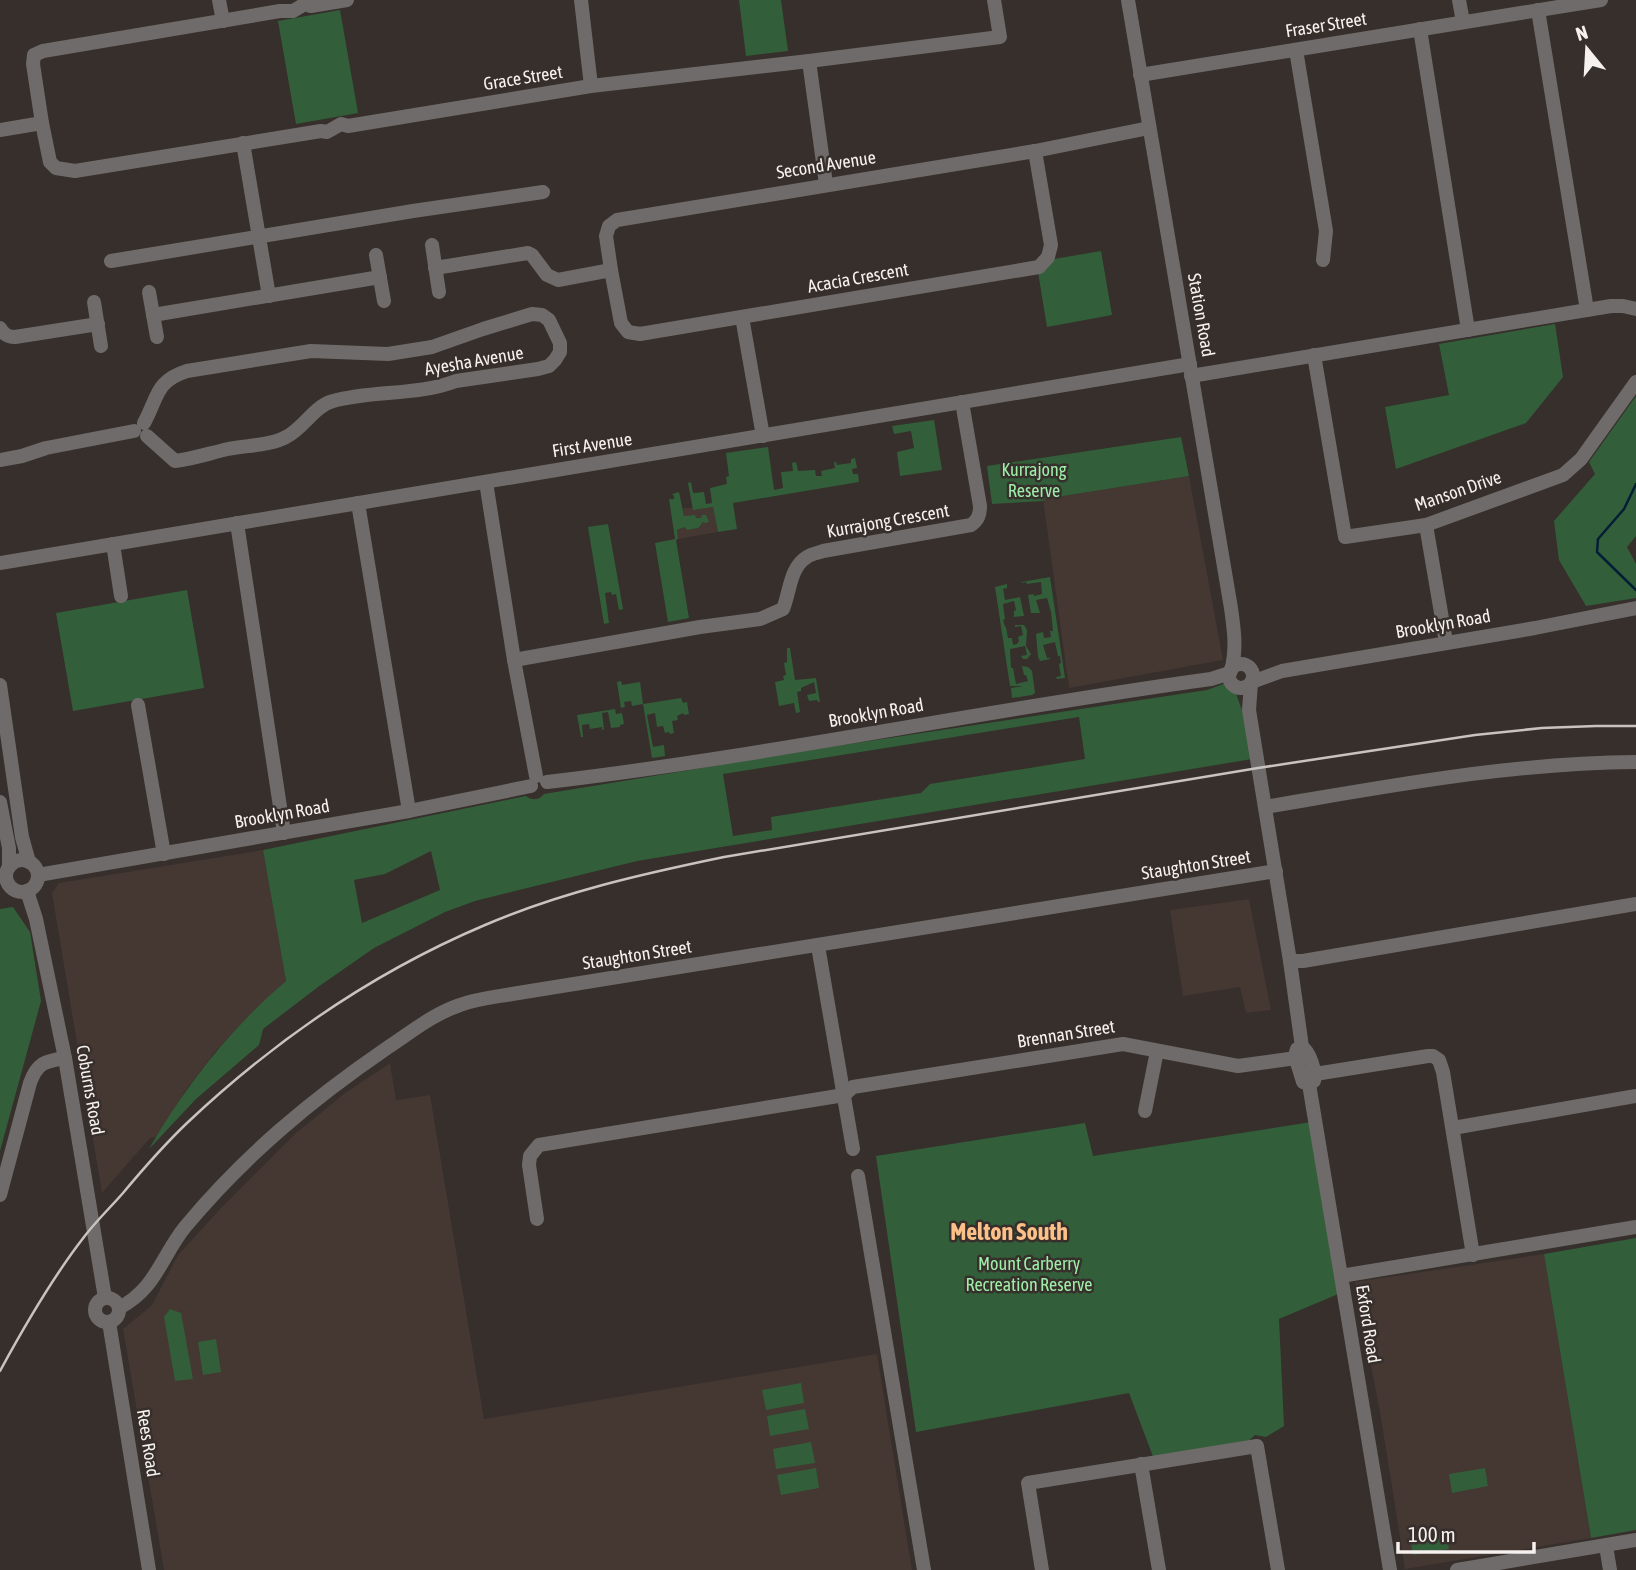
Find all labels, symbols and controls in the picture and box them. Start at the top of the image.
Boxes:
street label: Fraser Street [1284,8,1368,41]
north arrow [1552,14,1622,84]
text: N [1573,21,1590,45]
street label: Grace Street [482,61,564,94]
street label: Second Avenue [775,146,877,183]
street label: Acacia Crescent [806,258,910,297]
street label: Station Road [1184,271,1219,358]
street label: Ayesha Avenue [423,341,525,380]
street label: First Avenue [551,428,633,461]
park label: Kurrajong Reserve [1001,459,1067,501]
street label: Manson Drive [1412,466,1504,515]
street label: Kurrajong Crescent [825,499,951,542]
street label: Brooklyn Road [1394,605,1492,642]
street label: Brooklyn Road [827,694,925,731]
street label: Brooklyn Road [233,795,331,832]
street label: Staughton Street [1140,845,1252,884]
street label: Staughton Street [581,935,693,974]
street label: Brennan Street [1016,1015,1116,1052]
street label: Coburns Road [72,1043,109,1137]
district label: Melton South [950,1218,1068,1245]
park label: Mount Carberry Recreation Reserve [966,1253,1093,1295]
street label: Exford Road [1352,1283,1385,1365]
street label: Rees Road [133,1407,164,1478]
scale bar [1398,1510,1534,1554]
text: 100 m [1408,1522,1456,1546]

